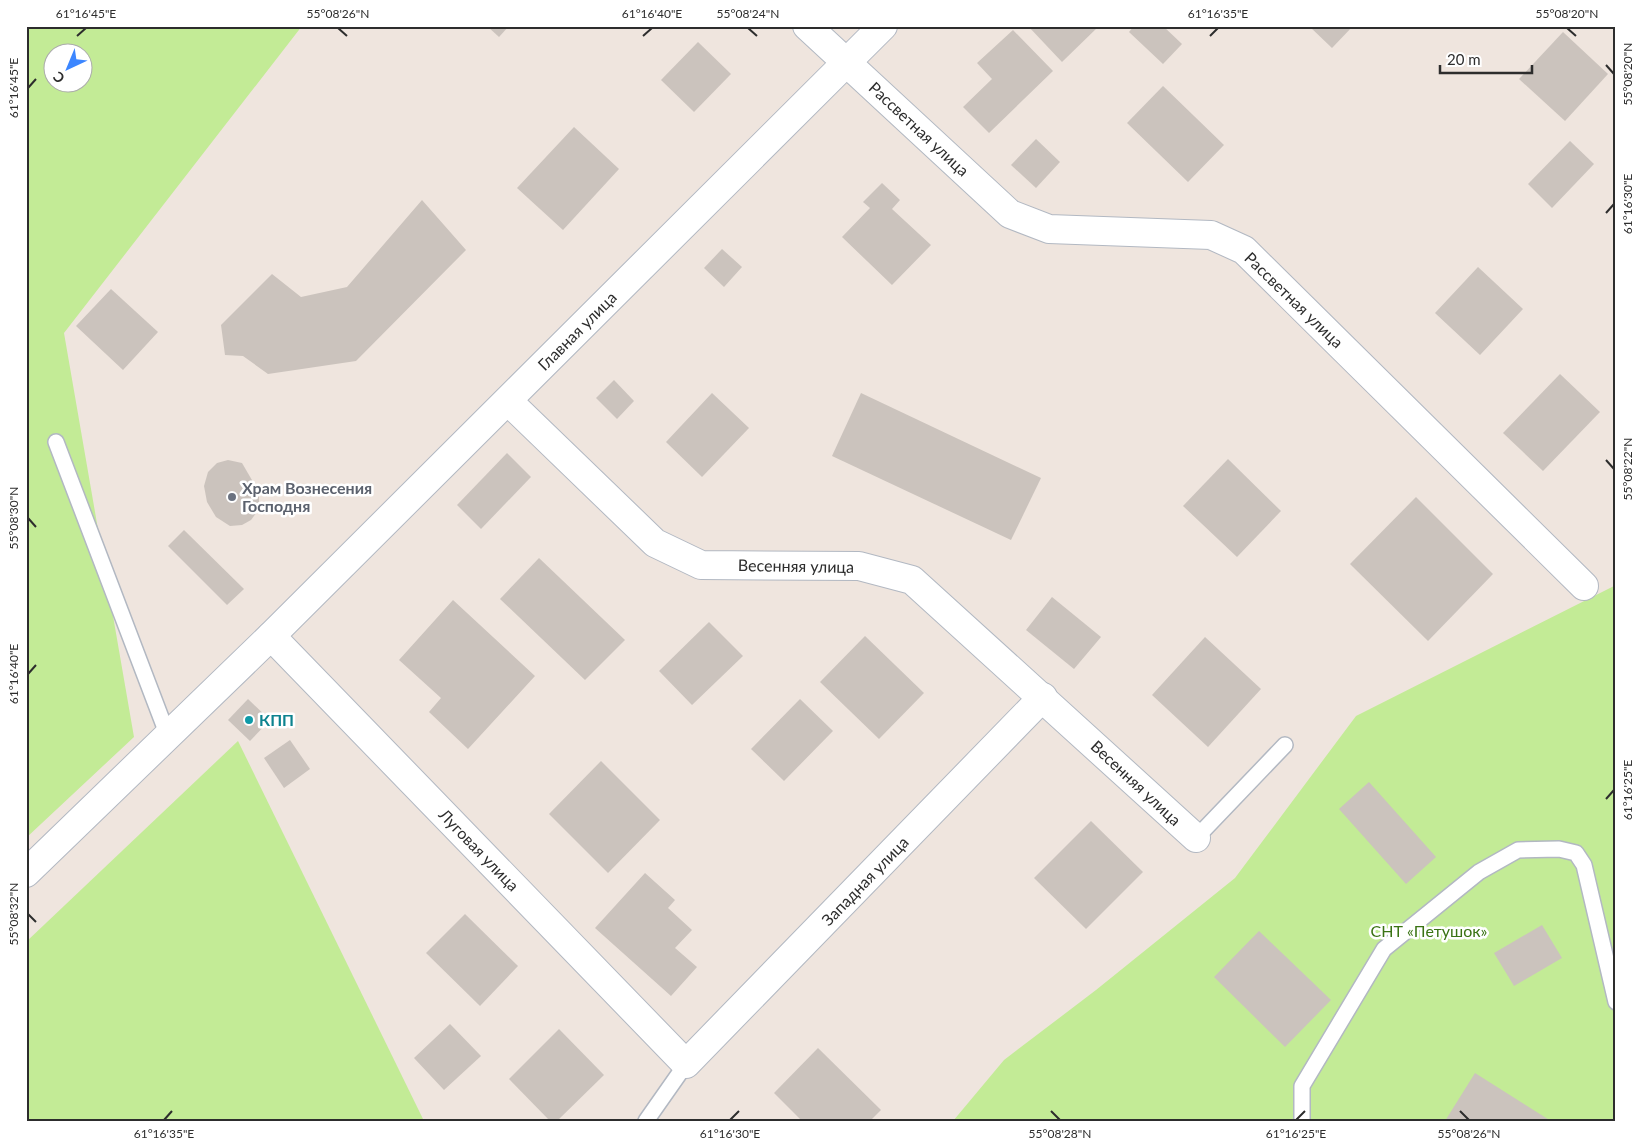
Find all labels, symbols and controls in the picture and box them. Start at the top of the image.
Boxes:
text: 61°16'45"E [56,6,116,21]
text: 55°08'26"N [307,6,369,21]
text: 61°16'40"E [622,6,682,21]
text: 55°08'24"N [717,6,779,21]
text: 61°16'35"E [1188,6,1248,21]
text: 55°08'20"N [1536,6,1598,21]
north arrow [42,42,92,92]
scale bar [1440,42,1532,74]
text: 55°08'20"N [1620,43,1635,105]
text: 20 m [1447,50,1481,68]
text: 61°16'45"E [6,58,21,118]
text: С [49,68,68,87]
street label: Рассветная улица [866,78,973,180]
text: 61°16'30"E [1620,174,1635,234]
street label: Рассветная улица [1241,248,1348,351]
street label: Главная улица [533,287,620,374]
text: 55°08'22"N [1620,438,1635,500]
place label: Храм Вознесения Господня [242,478,372,515]
text: 55°08'30"N [6,487,21,549]
marker: Храм Вознесения Господня [226,491,238,503]
street label: Весенняя улица [738,555,854,576]
text: 61°16'40"E [6,644,21,704]
place label: КПП [259,710,294,729]
marker: КПП [243,714,255,726]
street label: Весенняя улица [1087,736,1185,829]
text: 61°16'25"E [1620,760,1635,820]
street label: Луговая улица [435,804,523,895]
street label: Западная улица [817,832,912,929]
text: 55°08'32"N [6,883,21,945]
park label: СНТ «Петушок» [1371,921,1488,940]
text: 61°16'35"E [134,1126,194,1141]
text: 61°16'30"E [700,1126,760,1141]
text: 55°08'28"N [1029,1126,1091,1141]
text: 61°16'25"E [1266,1126,1326,1141]
text: 55°08'26"N [1438,1126,1500,1141]

